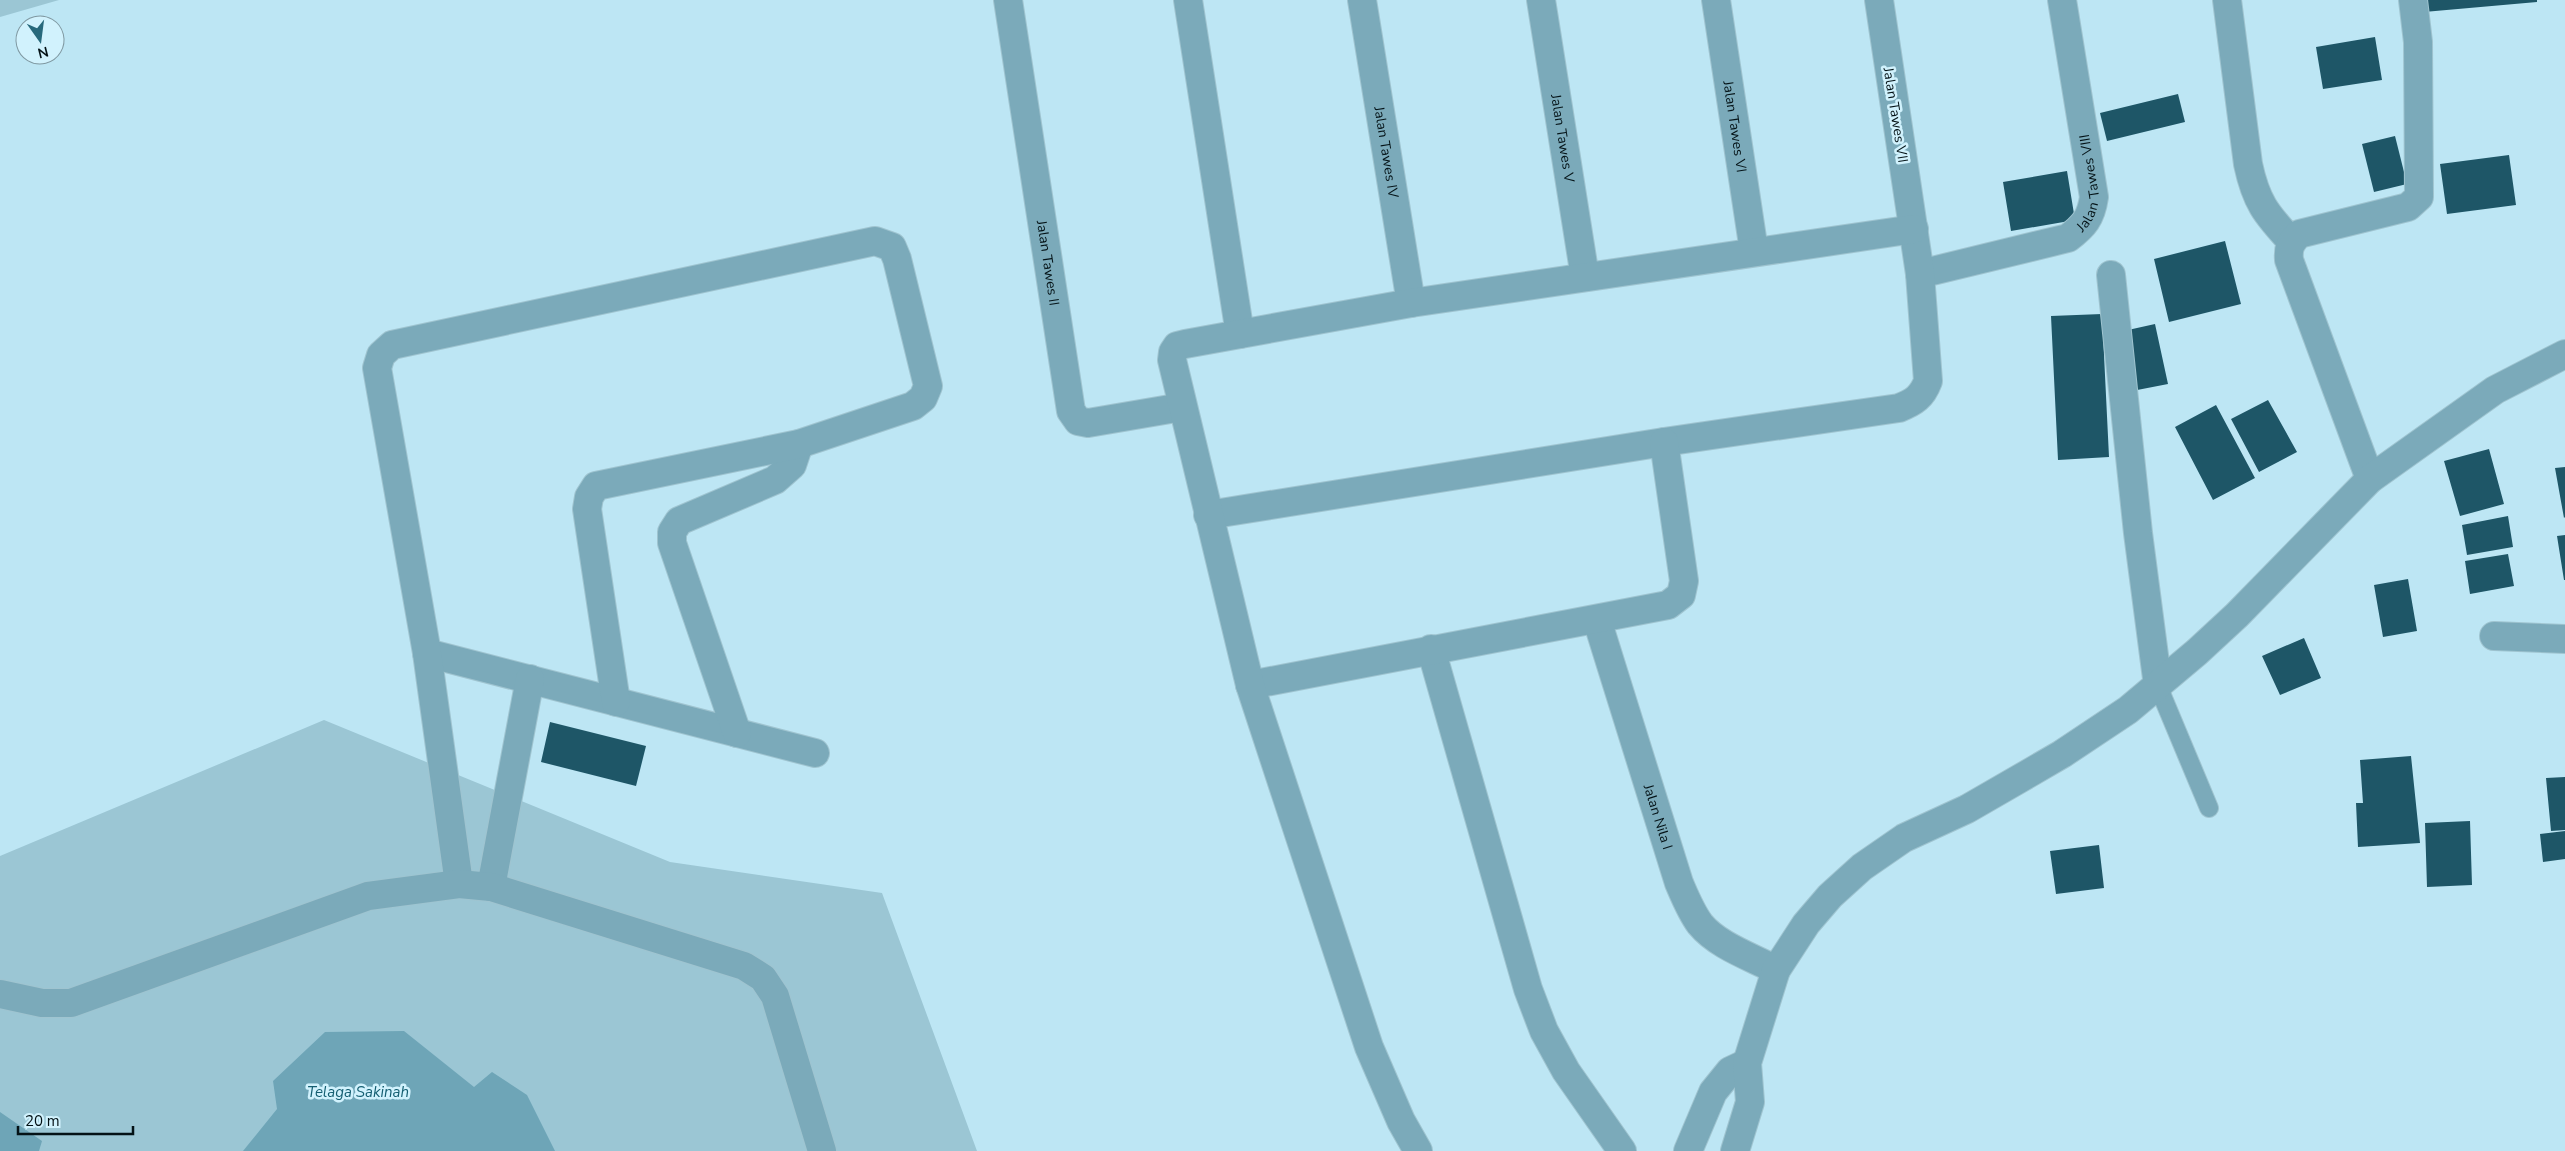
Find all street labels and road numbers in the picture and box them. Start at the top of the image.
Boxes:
street label: Jalan Tawes VII [1878,65,1912,164]
street label: Jalan Tawes VI [1718,78,1751,174]
street label: Jalan Tawes V [1546,92,1579,184]
street label: Jalan Tawes IV [1369,104,1403,200]
street label: Jalan Tawes VIII [2072,133,2104,237]
street label: Jalan Tawes II [1032,218,1064,307]
street label: Jalan Nila I [1638,781,1677,852]

